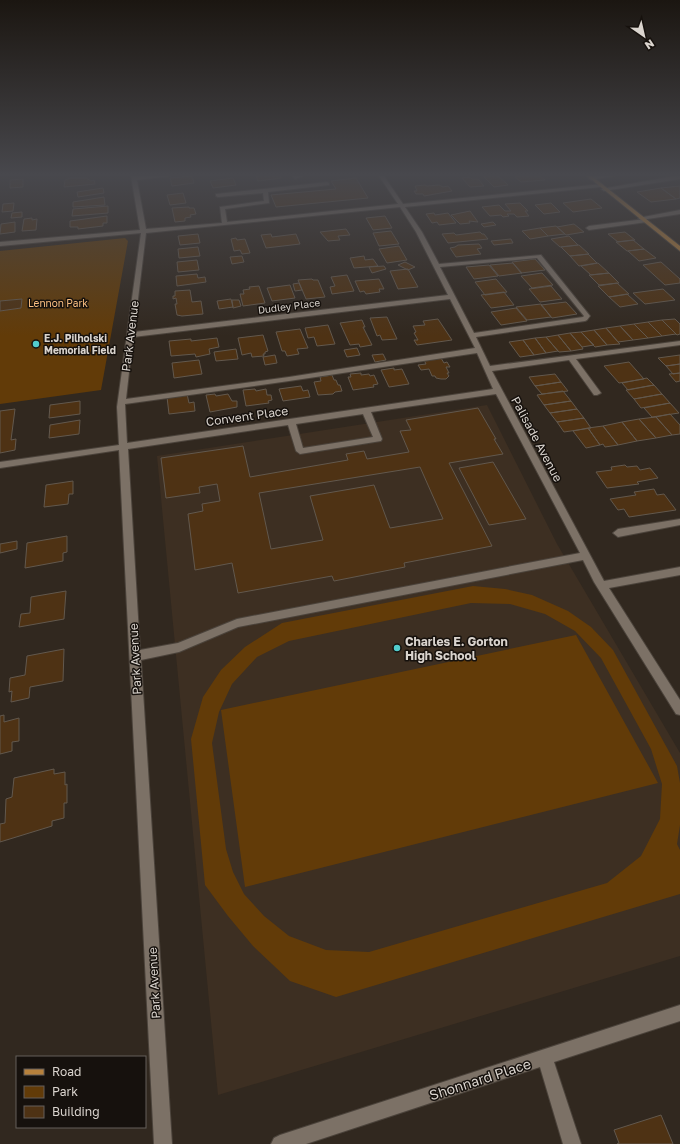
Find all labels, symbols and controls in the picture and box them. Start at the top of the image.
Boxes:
north arrow [624,16,664,56]
text: N [643,37,657,52]
street label: Dudley Place [257,296,321,316]
park label: Lennon Park [28,297,88,309]
street label: Park Avenue [118,300,142,372]
place label: E.J. Pilholski Memorial Field [44,332,116,356]
marker: E.J. Pilholski Memorial Field [31,339,41,349]
street label: Palisade Avenue [508,394,566,484]
street label: Convent Place [205,403,289,429]
street label: Park Avenue [126,623,144,695]
place label: Charles E. Gorton High School [405,634,508,663]
marker: Charles E. Gorton High School [392,643,402,653]
street label: Park Avenue [145,947,163,1019]
street label: Shonnard Place [427,1055,533,1103]
legend [16,1056,146,1128]
text: Road [52,1064,81,1079]
text: Park [52,1084,78,1099]
text: Building [52,1104,100,1119]

